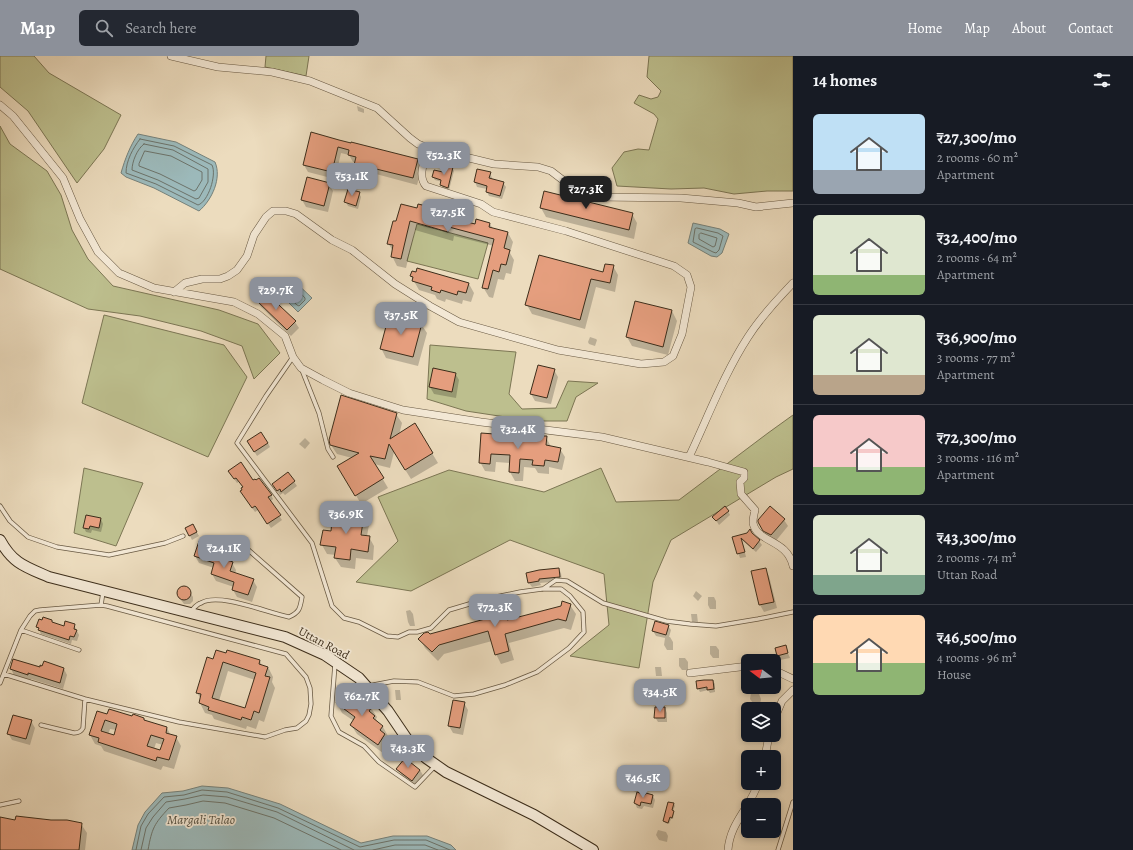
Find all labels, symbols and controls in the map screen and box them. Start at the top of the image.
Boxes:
search box [79,10,359,46]
text: Map [20,15,55,41]
icon: search [93,17,115,39]
text: Search here [125,18,197,38]
text: Home [907,19,942,38]
text: Map [964,19,990,38]
text: About [1012,19,1046,38]
text: Contact [1068,19,1113,38]
text: 14 homes [813,69,877,92]
icon: filters [1091,69,1113,91]
text: ₹27,300/mo [937,126,1016,149]
icon: home [845,130,893,178]
pin: ₹52.3K [411,142,477,176]
text: ₹52.3K [427,146,461,163]
text: 2 rooms · 60 m² [937,149,1018,166]
pin: ₹53.1K [319,163,385,197]
text: Apartment [937,166,995,183]
text: ₹53.1K [336,167,368,184]
pin: ₹27.3K [553,176,619,210]
text: ₹27.3K [569,180,603,197]
pin: ₹27.5K [415,199,481,233]
text: ₹27.5K [431,203,465,220]
text: ₹32,400/mo [937,226,1017,249]
icon: home [845,231,893,279]
text: 2 rooms · 64 m² [937,249,1017,266]
text: Apartment [937,266,995,283]
pin: ₹29.7K [243,277,309,311]
text: ₹29.7K [259,281,293,298]
pin: ₹37.5K [368,302,434,336]
text: ₹37.5K [384,306,418,323]
text: ₹36,900/mo [937,326,1017,349]
icon: home [845,331,893,379]
text: 3 rooms · 77 m² [937,349,1015,366]
text: Apartment [937,366,995,383]
pin: ₹32.4K [485,416,551,450]
text: ₹32.4K [501,420,535,437]
text: ₹72,300/mo [937,426,1016,449]
icon: home [845,431,893,479]
text: 3 rooms · 116 m² [937,449,1019,466]
text: Apartment [937,466,995,483]
pin: ₹36.9K [313,501,379,535]
text: ₹36.9K [329,505,363,522]
text: ₹43,300/mo [937,526,1016,549]
icon: home [845,531,893,579]
pin: ₹24.1K [191,535,257,569]
text: ₹24.1K [207,539,241,556]
text: 2 rooms · 74 m² [937,549,1016,566]
text: Uttan Road [937,566,997,583]
pin: ₹72.3K [462,594,528,628]
text: ₹72.3K [478,598,512,615]
street label: Uttan Road [296,623,353,663]
text: ₹46,500/mo [937,626,1017,649]
icon: home [845,631,893,679]
text: 4 rooms · 96 m² [937,649,1017,666]
north arrow [741,654,781,694]
map controls [741,654,781,838]
text: House [937,666,971,683]
pin: ₹34.5K [627,679,693,713]
pin: ₹62.7K [329,683,395,717]
text: ₹34.5K [643,683,677,700]
text: ₹62.7K [345,687,379,704]
button: layers [741,702,781,742]
pin: ₹43.3K [375,735,441,769]
text: ₹43.3K [391,739,425,756]
button: + [741,750,781,790]
pin: ₹46.5K [610,765,676,799]
text: ₹46.5K [626,769,660,786]
button: − [741,798,781,838]
water label: Margali Talao [167,811,235,828]

